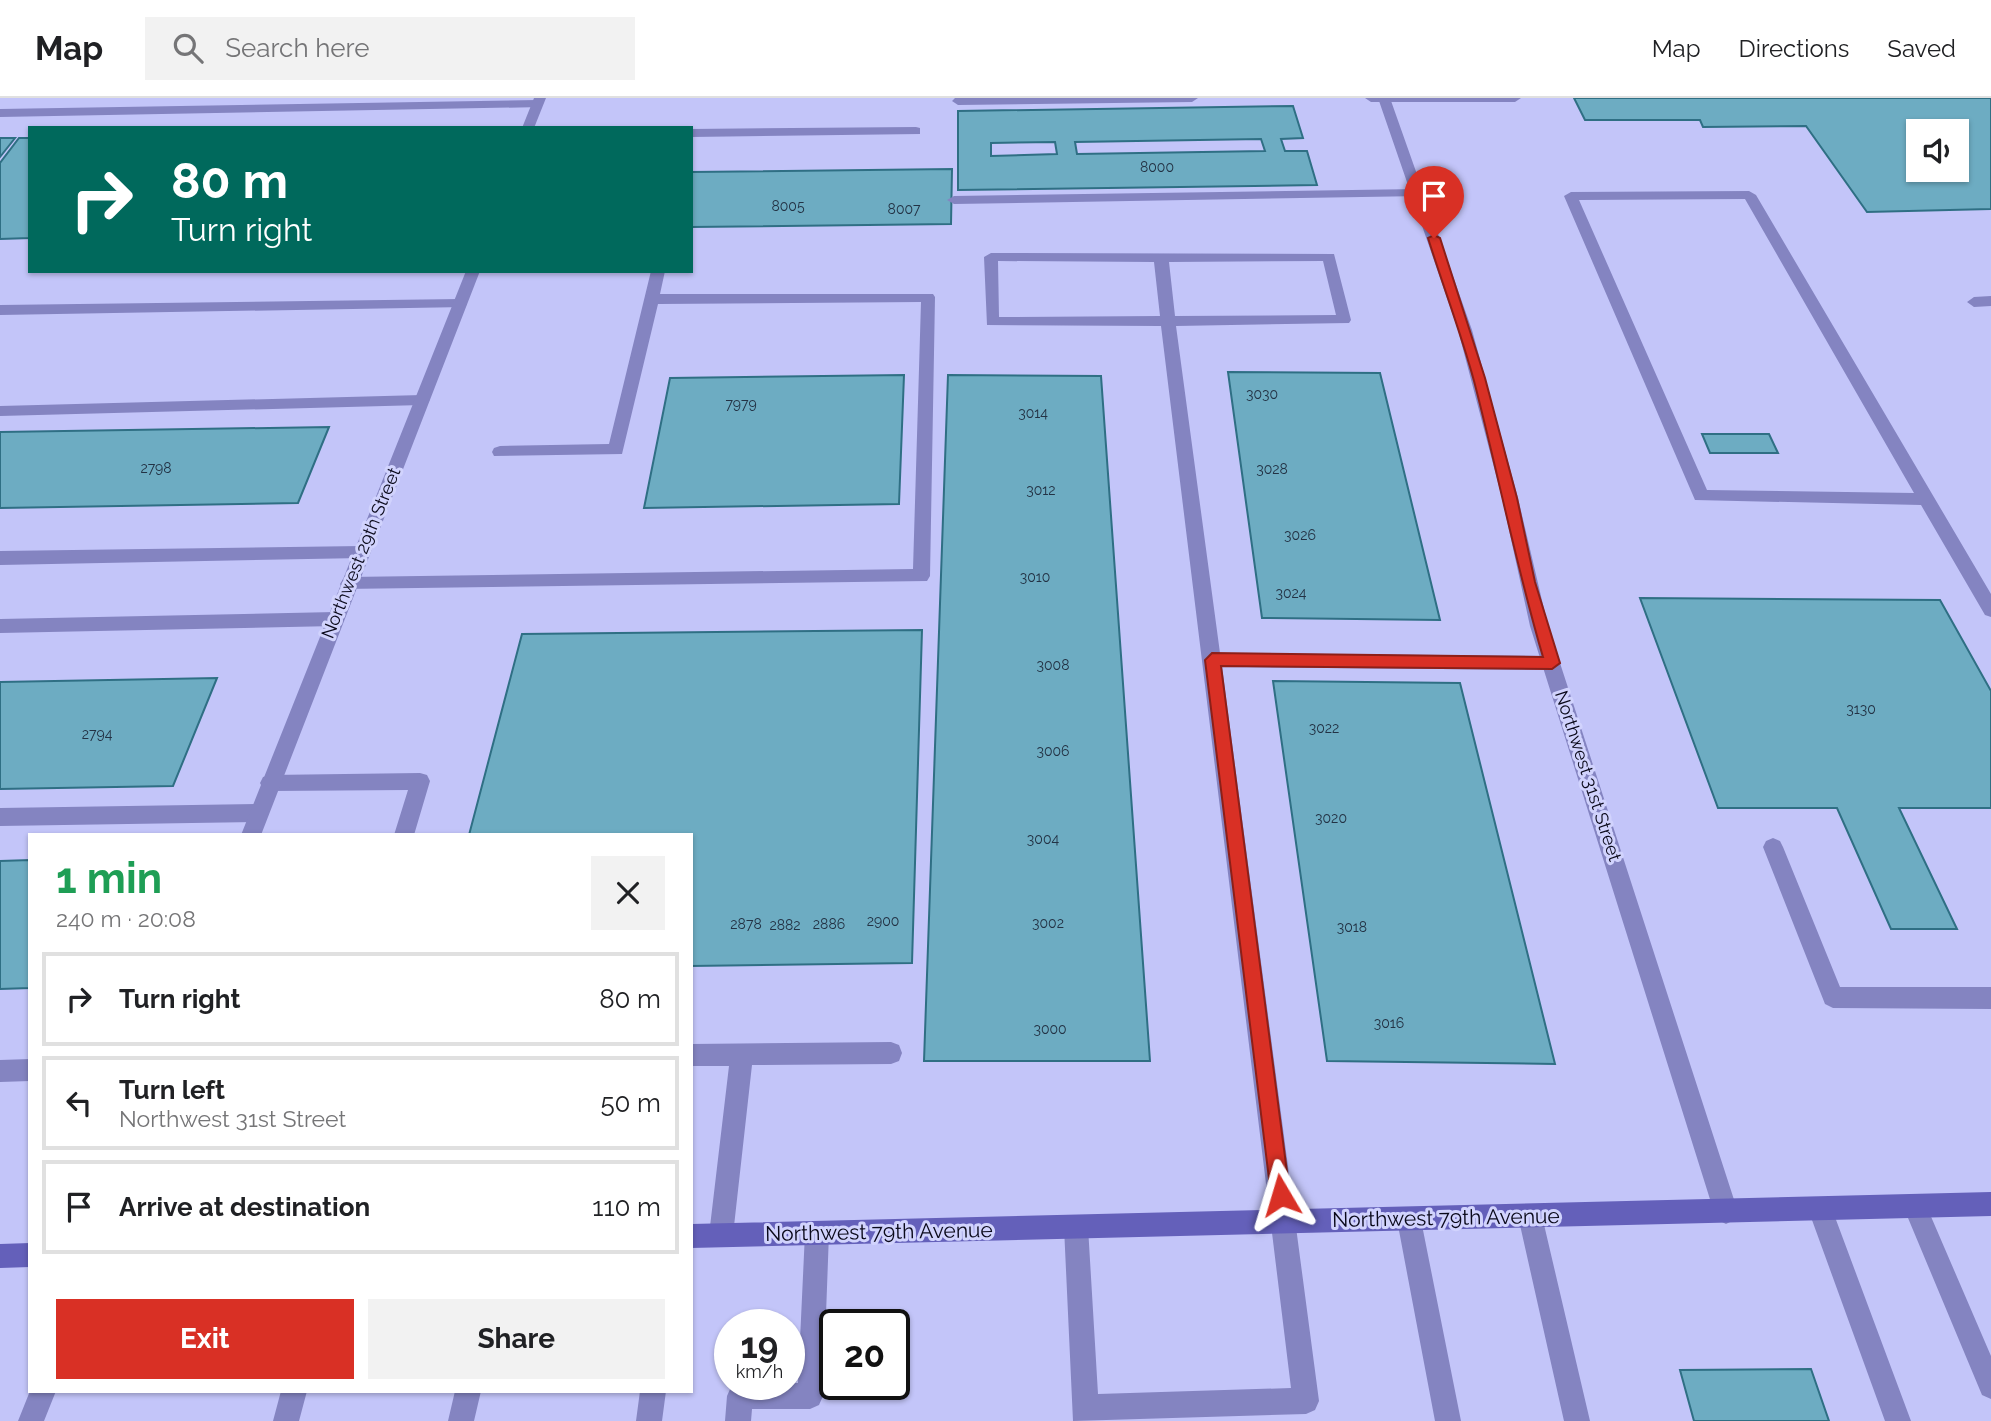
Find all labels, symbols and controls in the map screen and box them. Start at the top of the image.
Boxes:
search box [145,17,635,80]
text: Map [35,29,103,68]
icon: search [169,29,207,67]
text: Search here [225,33,370,63]
text: Map [1652,34,1701,63]
text: Directions [1739,34,1849,63]
text: Saved [1887,34,1956,63]
map controls [1906,119,1969,182]
button: sound [1906,119,1969,182]
text: 80 m [171,152,288,209]
icon: right [56,154,147,245]
house number: 8000 [1140,159,1174,175]
pin [1404,166,1464,238]
icon: arrive [1415,177,1453,215]
house number: 8005 [771,198,805,214]
house number: 8007 [888,201,921,217]
text: Turn right [171,211,312,248]
house number: 3030 [1246,386,1278,402]
house number: 7979 [725,396,757,412]
house number: 3014 [1018,405,1048,421]
house number: 2798 [140,460,172,476]
house number: 3028 [1256,461,1288,477]
street label: Northwest 29th Street [317,464,404,641]
house number: 3012 [1026,482,1056,498]
house number: 3026 [1284,527,1316,543]
house number: 3010 [1020,569,1050,585]
house number: 3024 [1276,585,1307,601]
house number: 3008 [1037,657,1069,673]
street label: Northwest 31st Street [1551,688,1626,864]
house number: 3130 [1846,701,1876,717]
house number: 3022 [1309,720,1339,736]
house number: 2794 [82,726,113,742]
house number: 3006 [1036,743,1070,759]
house number: 3020 [1315,810,1347,826]
house number: 3004 [1027,831,1059,847]
text: 1 min [56,854,162,903]
button: close [591,856,665,930]
text: 240 m · 20:08 [56,905,196,932]
house number: 2900 [867,913,899,929]
house number: 3002 [1032,915,1064,931]
house number: 2878 [730,916,762,932]
house number: 2886 [813,916,845,932]
house number: 2882 [769,917,801,933]
house number: 3018 [1337,919,1367,935]
icon: right [60,980,98,1018]
text: Turn right [119,984,240,1014]
text: 80 m [599,984,661,1014]
house number: 3016 [1374,1015,1404,1031]
house number: 3000 [1033,1021,1067,1037]
text: Turn left [119,1075,225,1105]
icon: left [60,1084,98,1122]
text: 50 m [600,1088,661,1118]
text: Northwest 31st Street [119,1105,346,1132]
position arrow [1244,1158,1318,1232]
icon: arrive [60,1188,98,1226]
text: Arrive at destination [119,1192,370,1222]
text: 110 m [592,1192,661,1222]
street label: Northwest 79th Avenue [1332,1203,1560,1232]
street label: Northwest 79th Avenue [765,1217,993,1246]
button: Exit [56,1299,354,1379]
button: Share [368,1299,665,1379]
speed limit sign: 20 [819,1309,910,1400]
text: 19 [741,1325,778,1366]
text: km/h [736,1361,783,1382]

